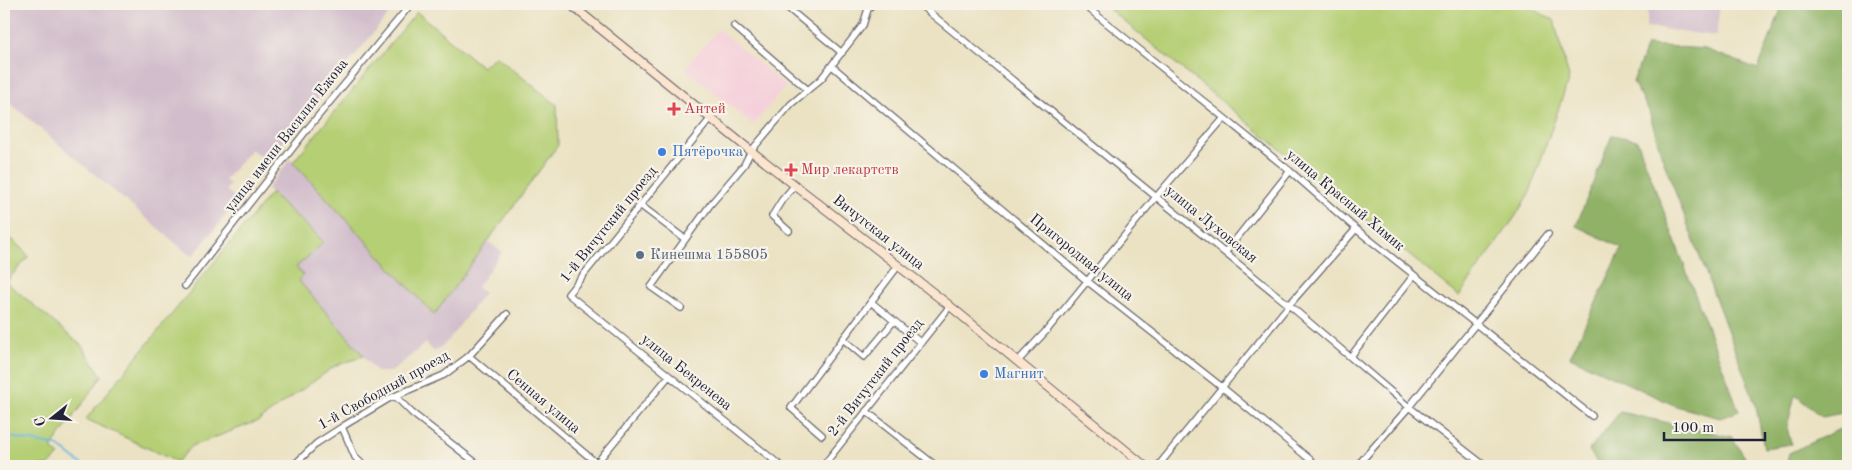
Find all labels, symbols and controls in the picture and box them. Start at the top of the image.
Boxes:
street label: улица имени Василия Ежова [223,56,352,215]
place label: Антей [684,102,726,117]
marker: Антей [668,103,680,115]
place label: Пятёрочка [672,145,744,160]
marker: Пятёрочка [656,146,668,158]
street label: улица Красный Химик [1283,147,1407,255]
place label: Мир лекартств [801,163,899,178]
street label: 1-й Вичугский проезд [558,164,661,286]
marker: Мир лекартств [785,164,797,176]
street label: улица Луховская [1162,183,1260,267]
street label: Вичугская улица [829,193,927,274]
street label: Пригородная улица [1026,212,1136,305]
place label: Кинешма 155805 [650,248,768,263]
marker: Кинешма 155805 [634,249,646,261]
street label: 2-й Вичугский проезд [826,316,927,440]
street label: улица Бекренева [638,332,735,414]
street label: 1-й Свободный проезд [316,348,453,433]
street label: Сенная улица [503,367,583,437]
place label: Магнит [994,367,1044,382]
marker: Магнит [978,368,990,380]
north arrow [28,392,78,442]
scale bar [1664,410,1766,442]
text: С [32,415,49,428]
text: 100 m [1672,421,1714,436]

